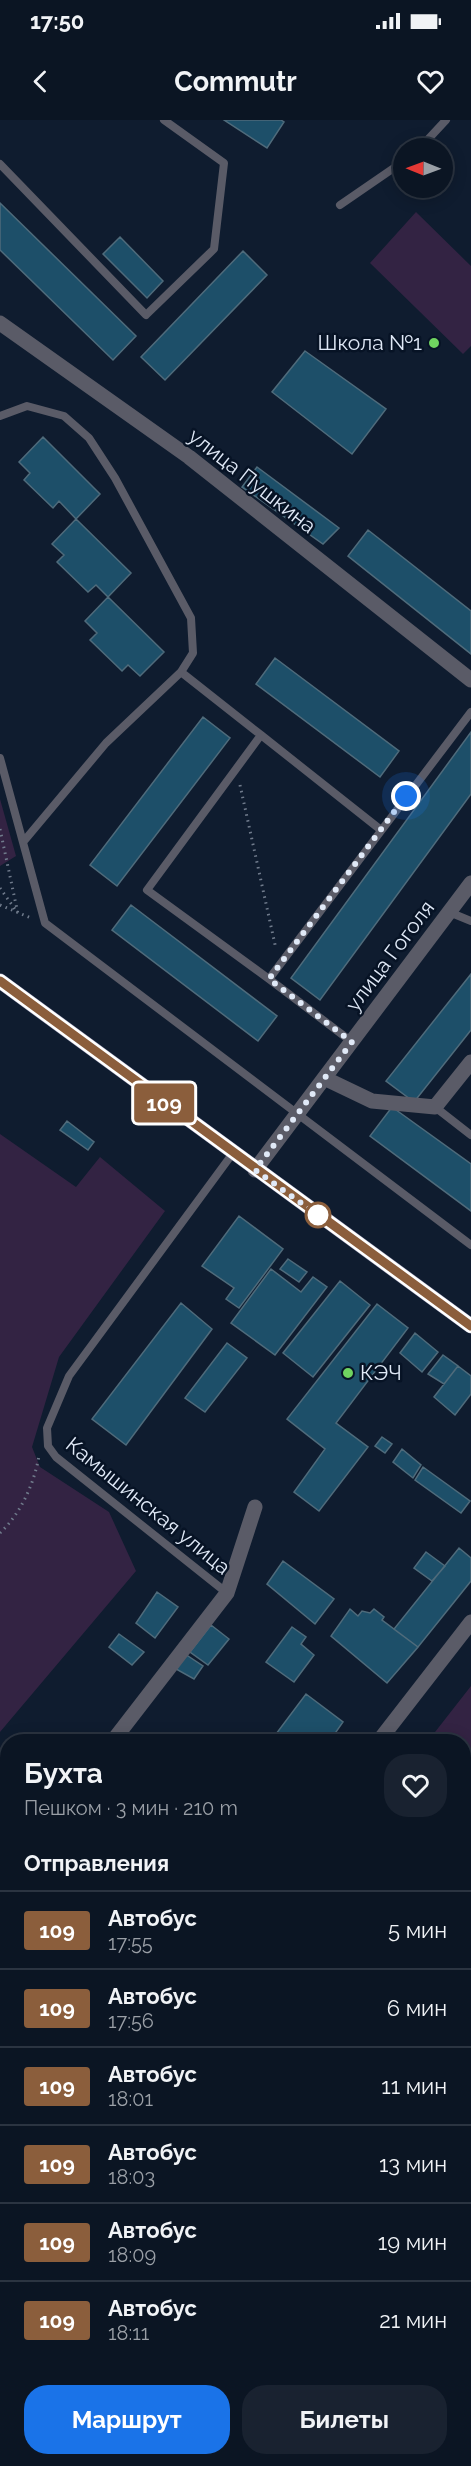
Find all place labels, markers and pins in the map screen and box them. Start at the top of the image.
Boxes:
place label: Школа №1 [318,330,422,355]
marker: Школа №1 [427,336,441,350]
unlabelled marker [305,1202,331,1228]
place label: КЭЧ [360,1360,402,1385]
marker: КЭЧ [341,1366,355,1380]

